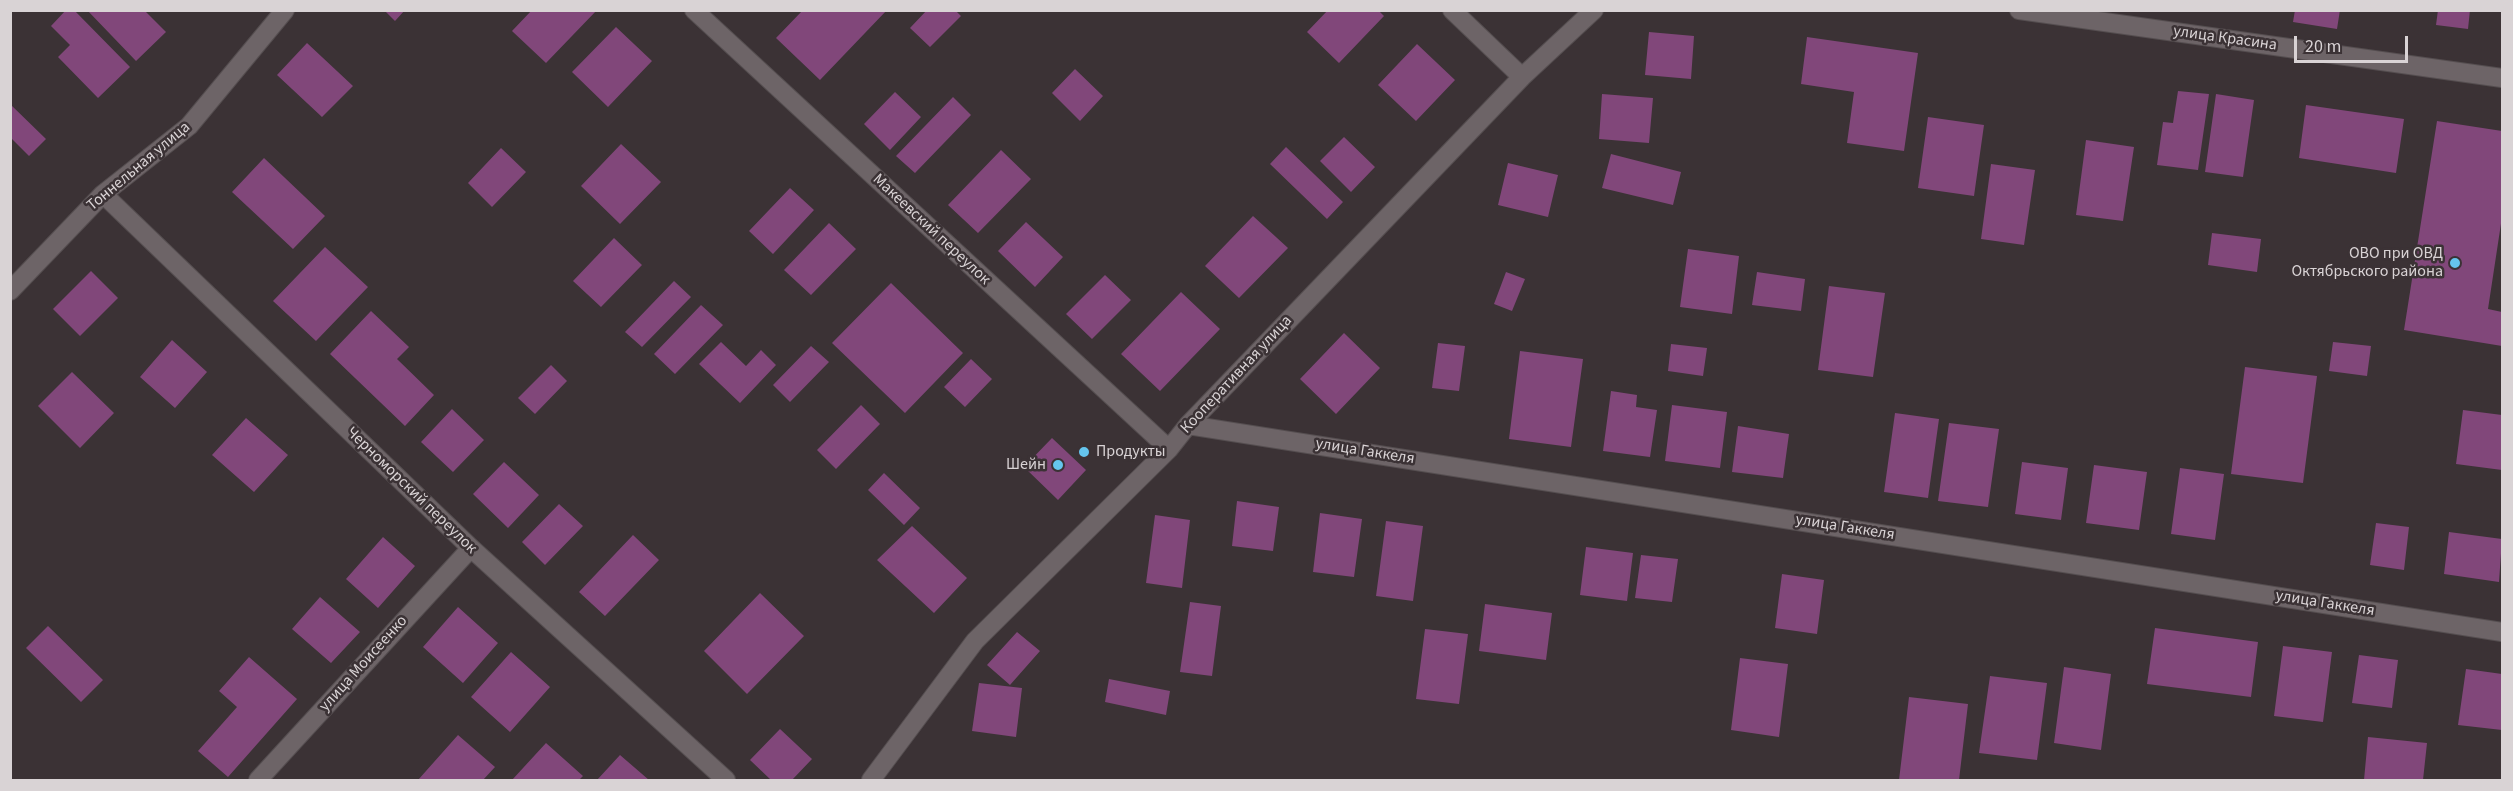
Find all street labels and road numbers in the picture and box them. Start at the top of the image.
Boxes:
street label: улица Красина [2172,22,2278,56]
street label: Тоннельная улица [83,118,195,216]
street label: Макеевский переулок [868,170,994,290]
street label: Кооперативная улица [1177,312,1297,438]
street label: Черноморский переулок [342,424,480,558]
street label: улица Гаккеля [1314,435,1416,469]
street label: улица Гаккеля [1794,511,1896,545]
street label: улица Гаккеля [2274,587,2376,621]
street label: улица Моисеенко [316,612,412,716]

